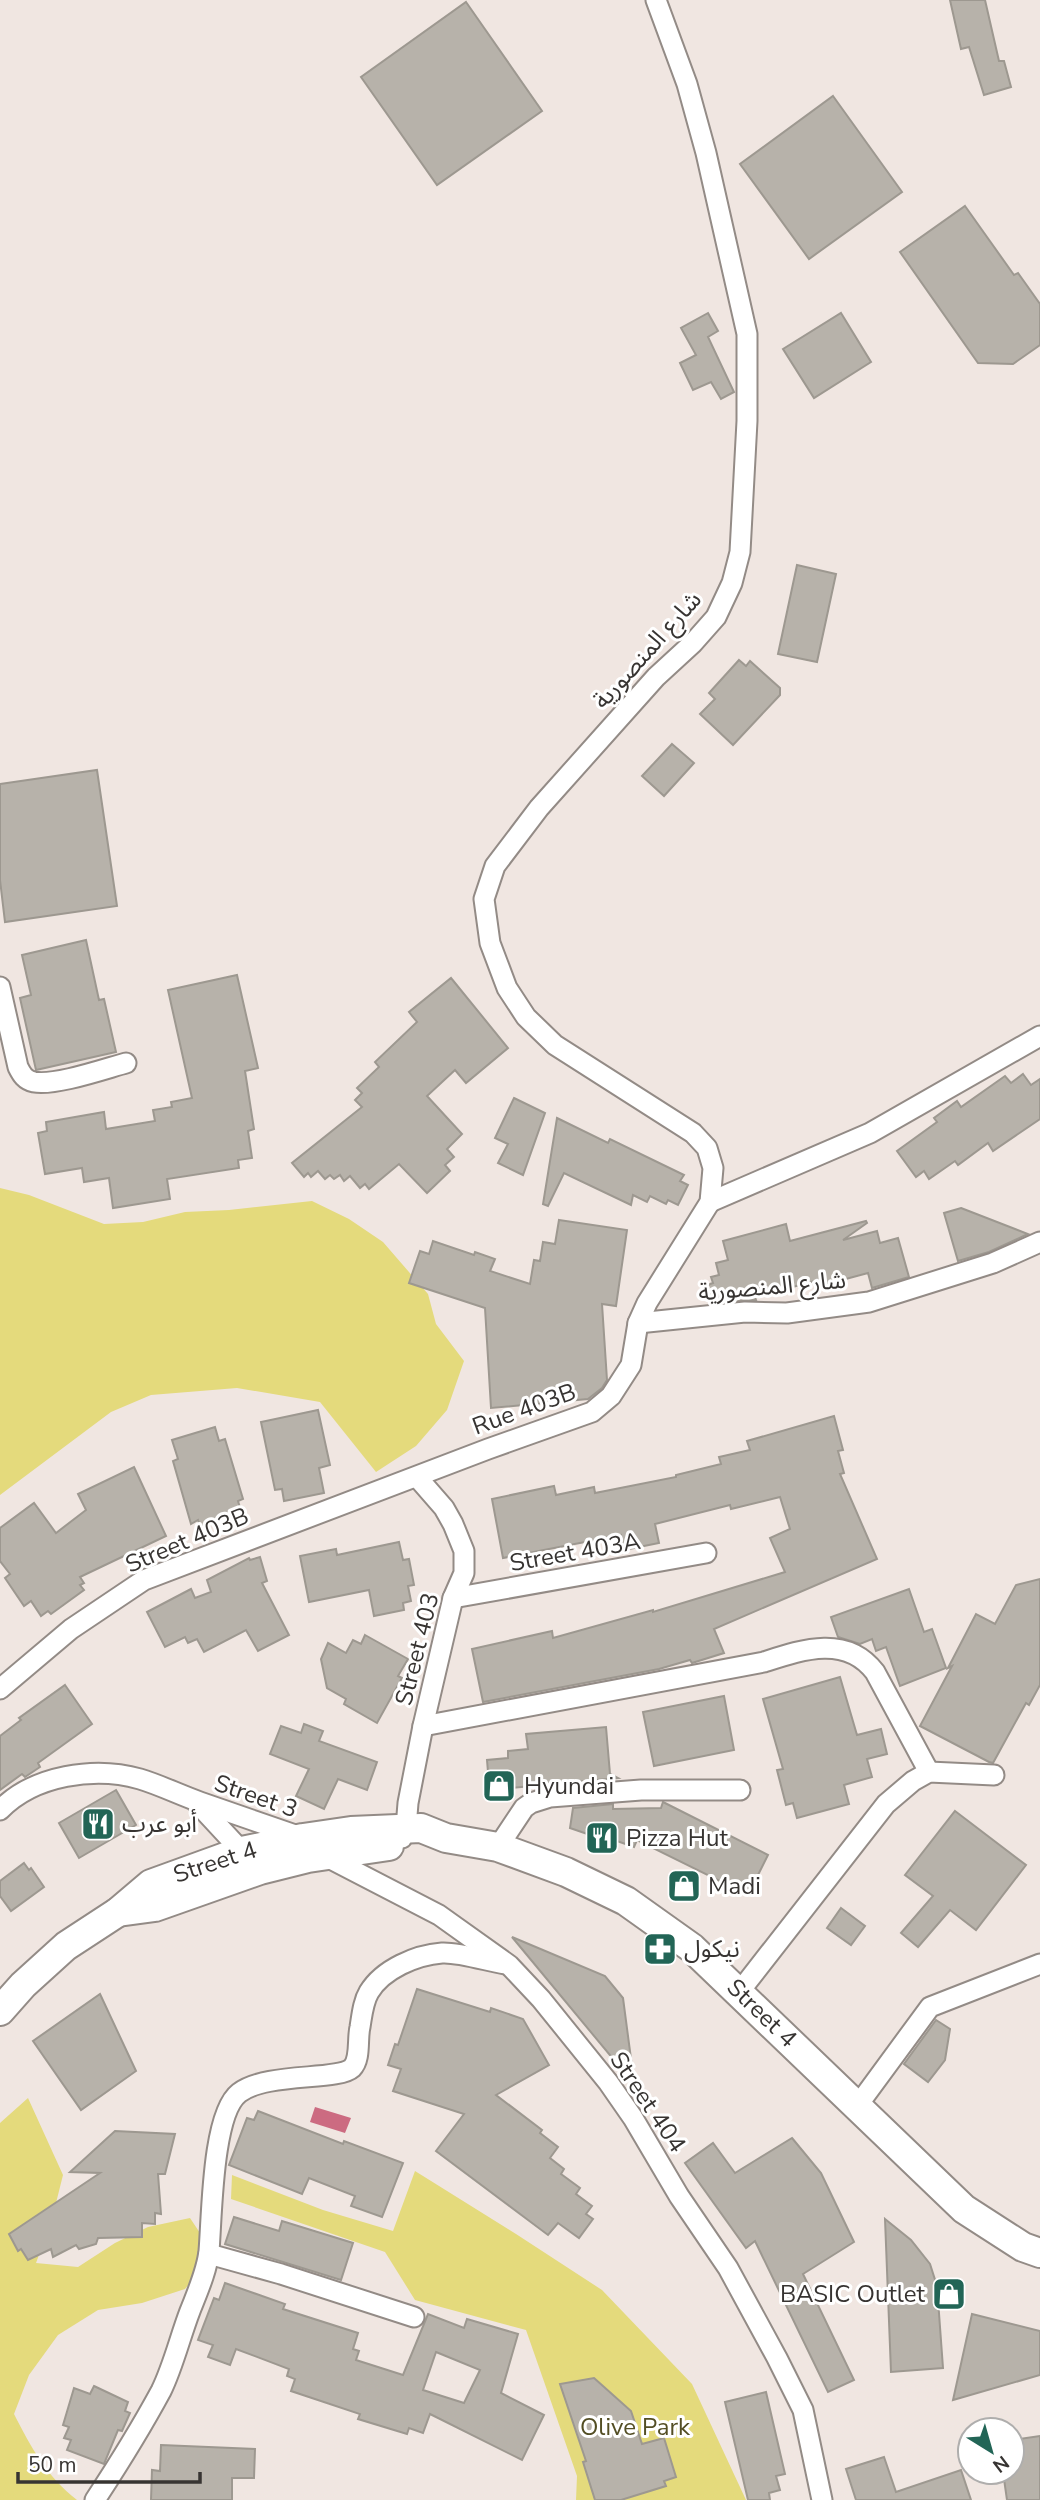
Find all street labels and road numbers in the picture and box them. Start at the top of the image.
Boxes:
street label: شارع المنصورية [586,584,709,716]
street label: شارع المنصورية [697,1264,847,1309]
street label: Rue 403B [468,1376,580,1442]
street label: Street 403B [120,1500,254,1580]
street label: Street 403A [507,1525,643,1579]
street label: Street 403 [388,1589,446,1709]
street label: Street 3 [210,1767,302,1825]
street label: Street 4 [169,1833,261,1891]
street label: Street 4 [720,1972,804,2054]
street label: Street 404 [603,2045,693,2159]

